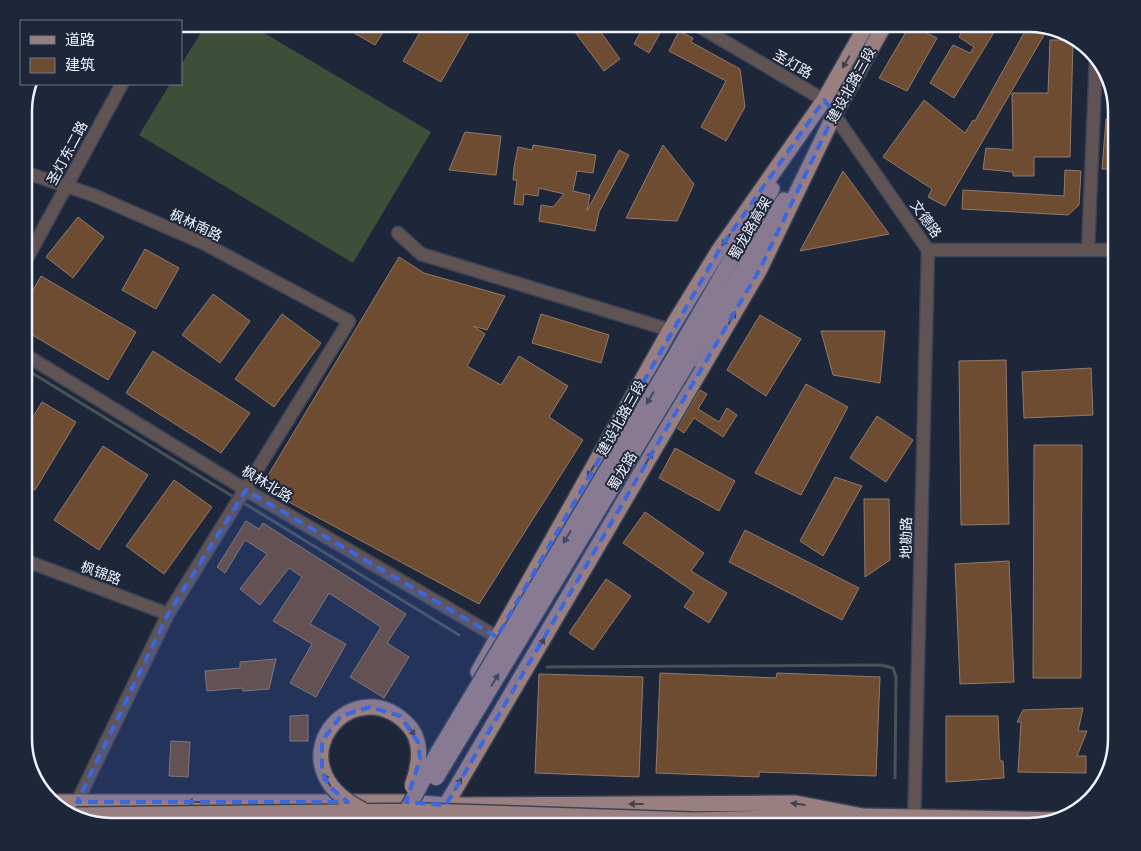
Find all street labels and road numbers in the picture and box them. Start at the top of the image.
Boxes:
street label: 建设北路三段 [823,44,878,126]
street label: 圣灯路 [771,46,816,81]
street label: 圣灯东二路 [43,118,90,188]
street label: 蜀龙路高架 [725,193,774,262]
street label: 文德路 [907,197,945,241]
street label: 枫林南路 [167,205,225,244]
street label: 建设北路三段 [593,377,648,459]
street label: 蜀龙路 [603,448,640,493]
street label: 枫林北路 [239,462,296,505]
street label: 地勘路 [897,517,914,559]
street label: 枫锦路 [79,557,124,588]

